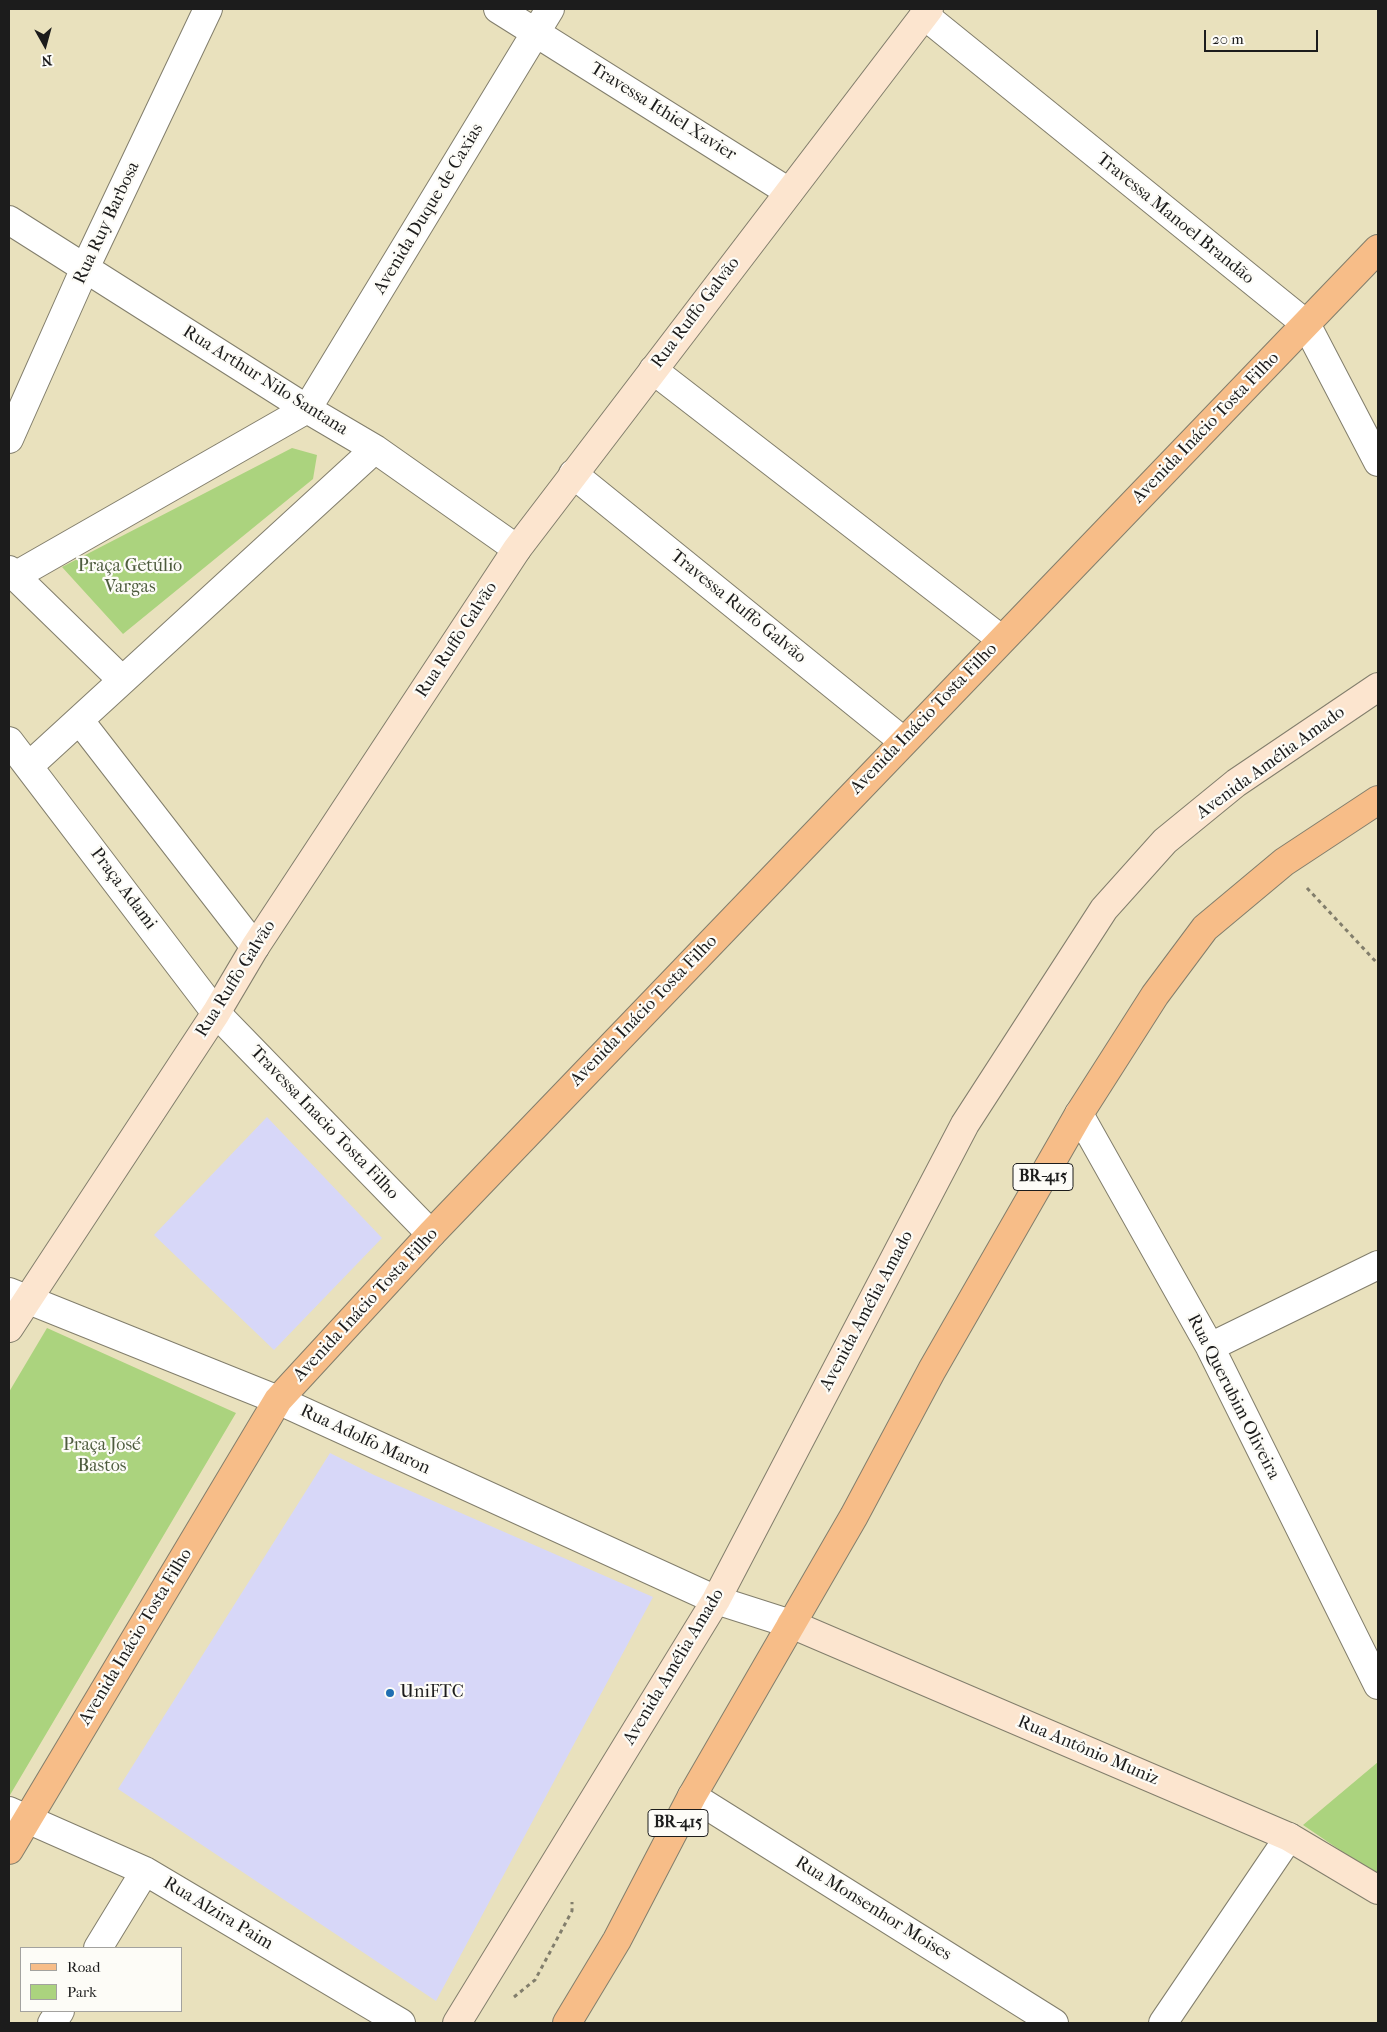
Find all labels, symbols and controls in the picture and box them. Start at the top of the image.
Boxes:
north arrow [20,20,70,70]
scale bar [1207,20,1321,52]
text: 20 m [1212,30,1244,48]
text: N [41,51,53,69]
street label: Travessa Ithiel Xavier [586,58,740,166]
street label: Avenida Duque de Caxias [369,120,489,298]
street label: Travessa Manoel Brandão [1092,149,1258,289]
street label: Rua Ruy Barbosa [69,158,145,288]
street label: Rua Ruffo Galvão [647,253,745,373]
street label: Rua Arthur Nilo Santana [178,321,352,441]
street label: Avenida Inácio Tosta Filho [1128,348,1284,508]
street label: Travessa Ruffo Galvão [666,546,810,668]
park label: Praça Getúlio Vargas [78,556,182,598]
street label: Rua Ruffo Galvão [412,578,502,702]
street label: Avenida Inácio Tosta Filho [846,639,1002,799]
street label: Avenida Amélia Amado [1193,702,1349,824]
street label: Praça Adami [85,844,161,934]
street label: Rua Ruffo Galvão [191,917,281,1041]
street label: Avenida Inácio Tosta Filho [566,931,722,1091]
street label: Travessa Inacio Tosta Filho [245,1042,403,1204]
road number: BR-415 [1013,1164,1073,1190]
street label: Avenida Inácio Tosta Filho [289,1224,443,1386]
street label: Avenida Amélia Amado [816,1227,918,1395]
street label: Rua Querubim Oliveira [1182,1311,1284,1483]
street label: Rua Adolfo Maron [297,1400,433,1480]
park label: Praça José Bastos [63,1435,141,1478]
street label: Avenida Inácio Tosta Filho [75,1545,197,1729]
street label: Avenida Amélia Amado [619,1585,729,1749]
place label: UniFTC [400,1682,464,1704]
marker: UniFTC [384,1687,396,1699]
street label: Rua Antônio Muniz [1014,1711,1162,1791]
road number: BR-415 [648,1810,708,1836]
street label: Rua Monsenhor Moises [791,1852,955,1966]
street label: Rua Alzira Paim [159,1873,277,1955]
legend [20,1947,182,2012]
text: Road [67,1958,100,1976]
text: Park [67,1983,97,2001]

